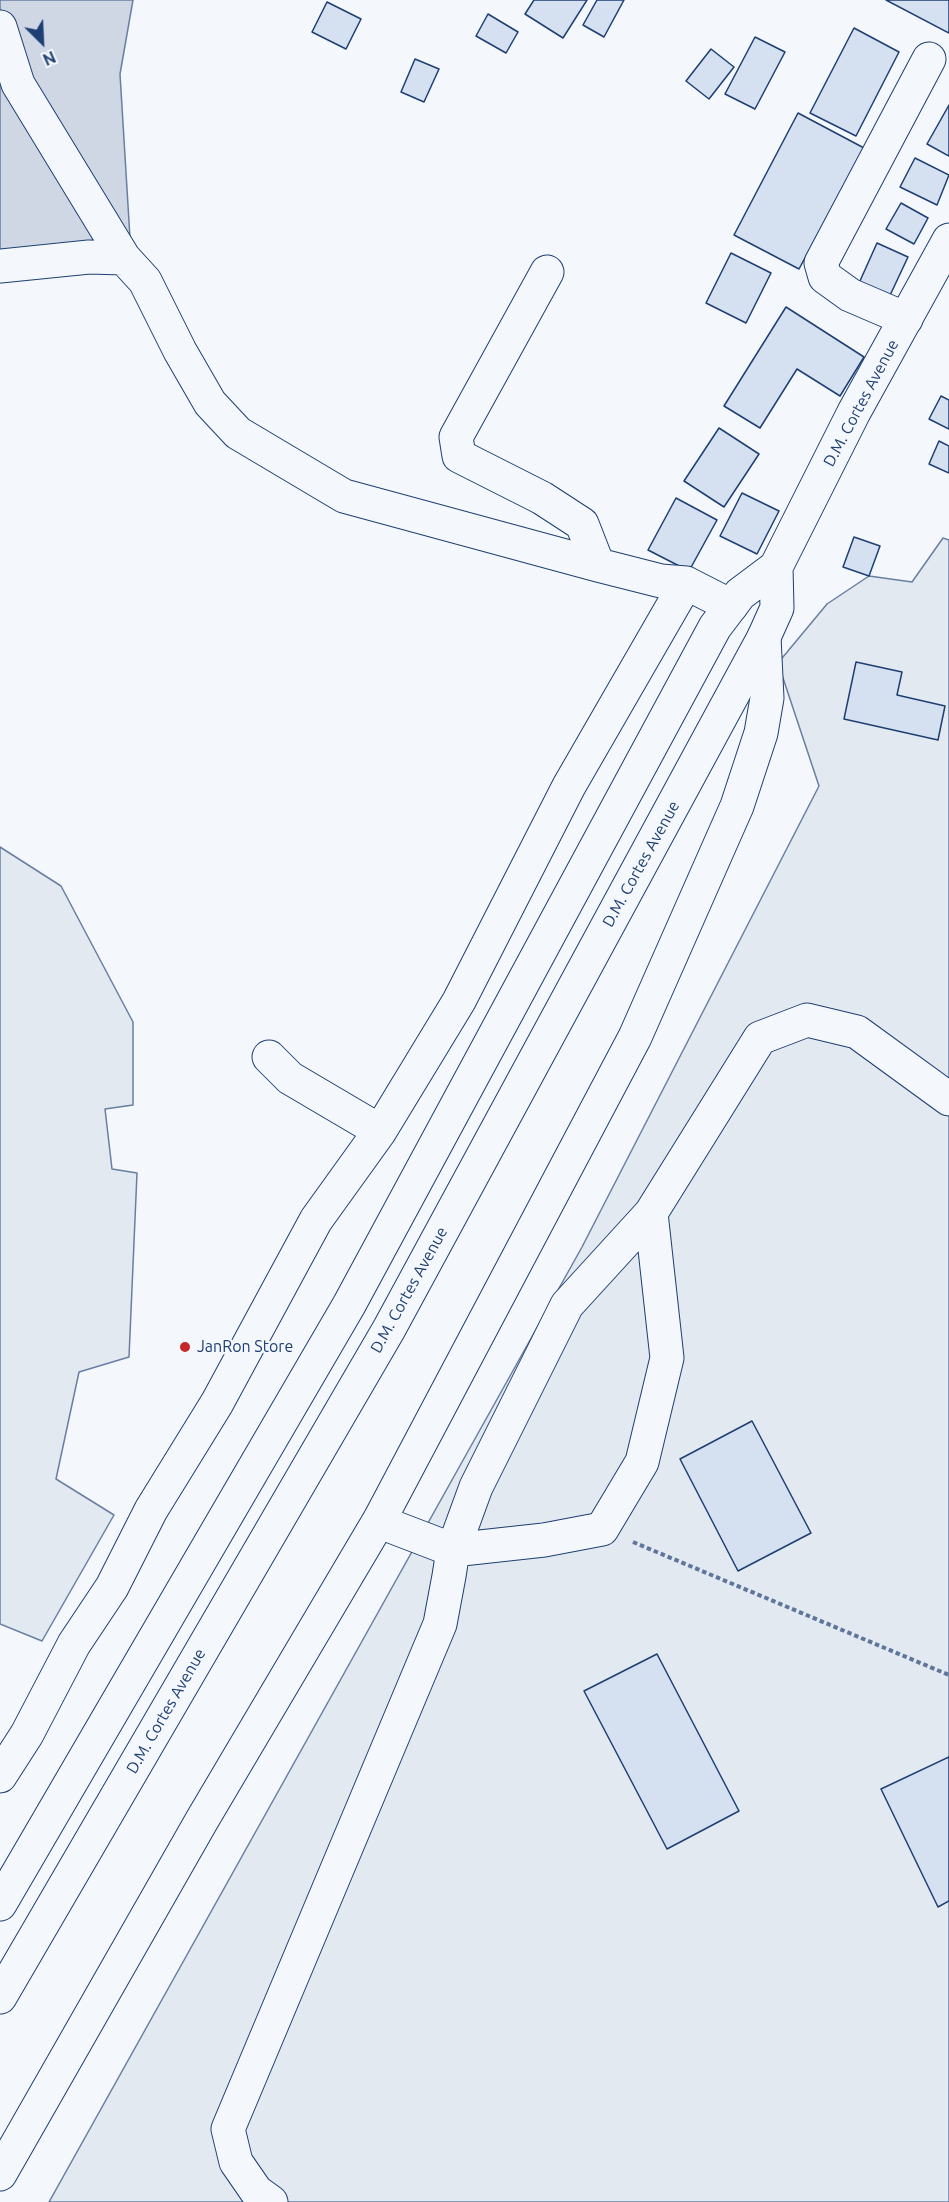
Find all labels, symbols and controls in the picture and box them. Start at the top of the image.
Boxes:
north arrow [12,12,72,72]
text: N [40,48,58,69]
street label: D.M. Cortes Avenue [819,336,903,470]
street label: D.M. Cortes Avenue [598,798,684,930]
street label: D.M. Cortes Avenue [366,1224,452,1356]
place label: JanRon Store [197,1337,293,1357]
marker: JanRon Store [178,1340,192,1354]
street label: D.M. Cortes Avenue [122,1645,210,1777]

